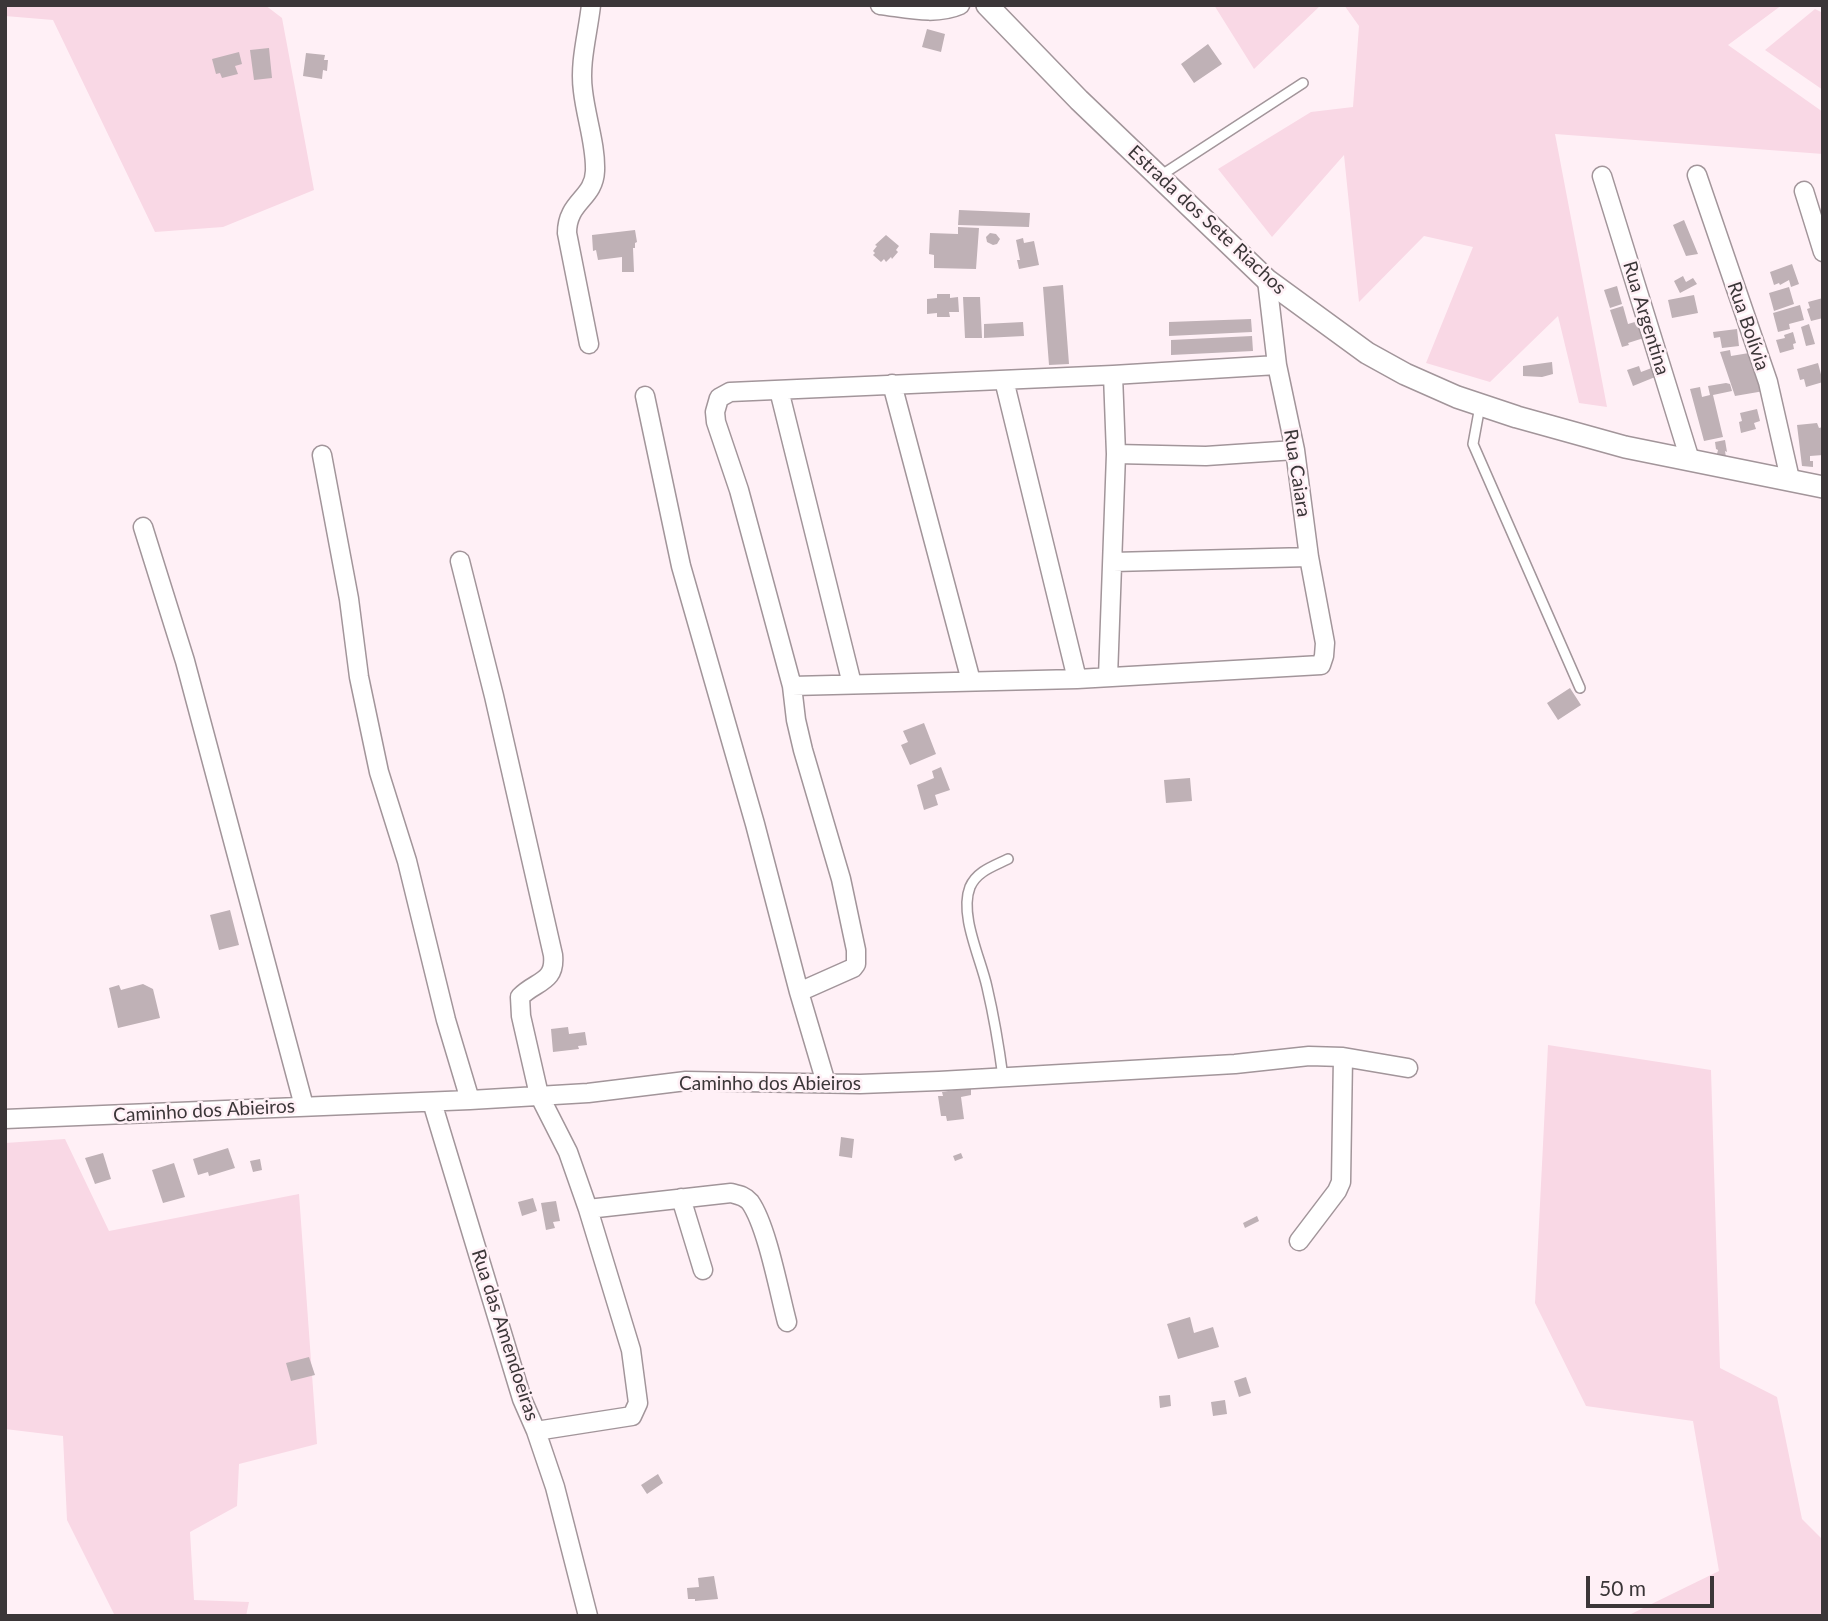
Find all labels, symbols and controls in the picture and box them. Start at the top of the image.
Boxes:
street label: Estrada dos Sete Riachos [1123,141,1291,299]
street label: Rua Argentina [1618,258,1674,378]
street label: Rua Bolívia [1722,279,1774,373]
street label: Rua Caiara [1279,427,1315,519]
street label: Caminho dos Abieiros [679,1073,861,1095]
street label: Caminho dos Abieiros [113,1095,295,1127]
street label: Rua das Amendoeiras [466,1246,544,1424]
scale bar [1590,1562,1718,1606]
text: 50 m [1599,1575,1646,1600]

